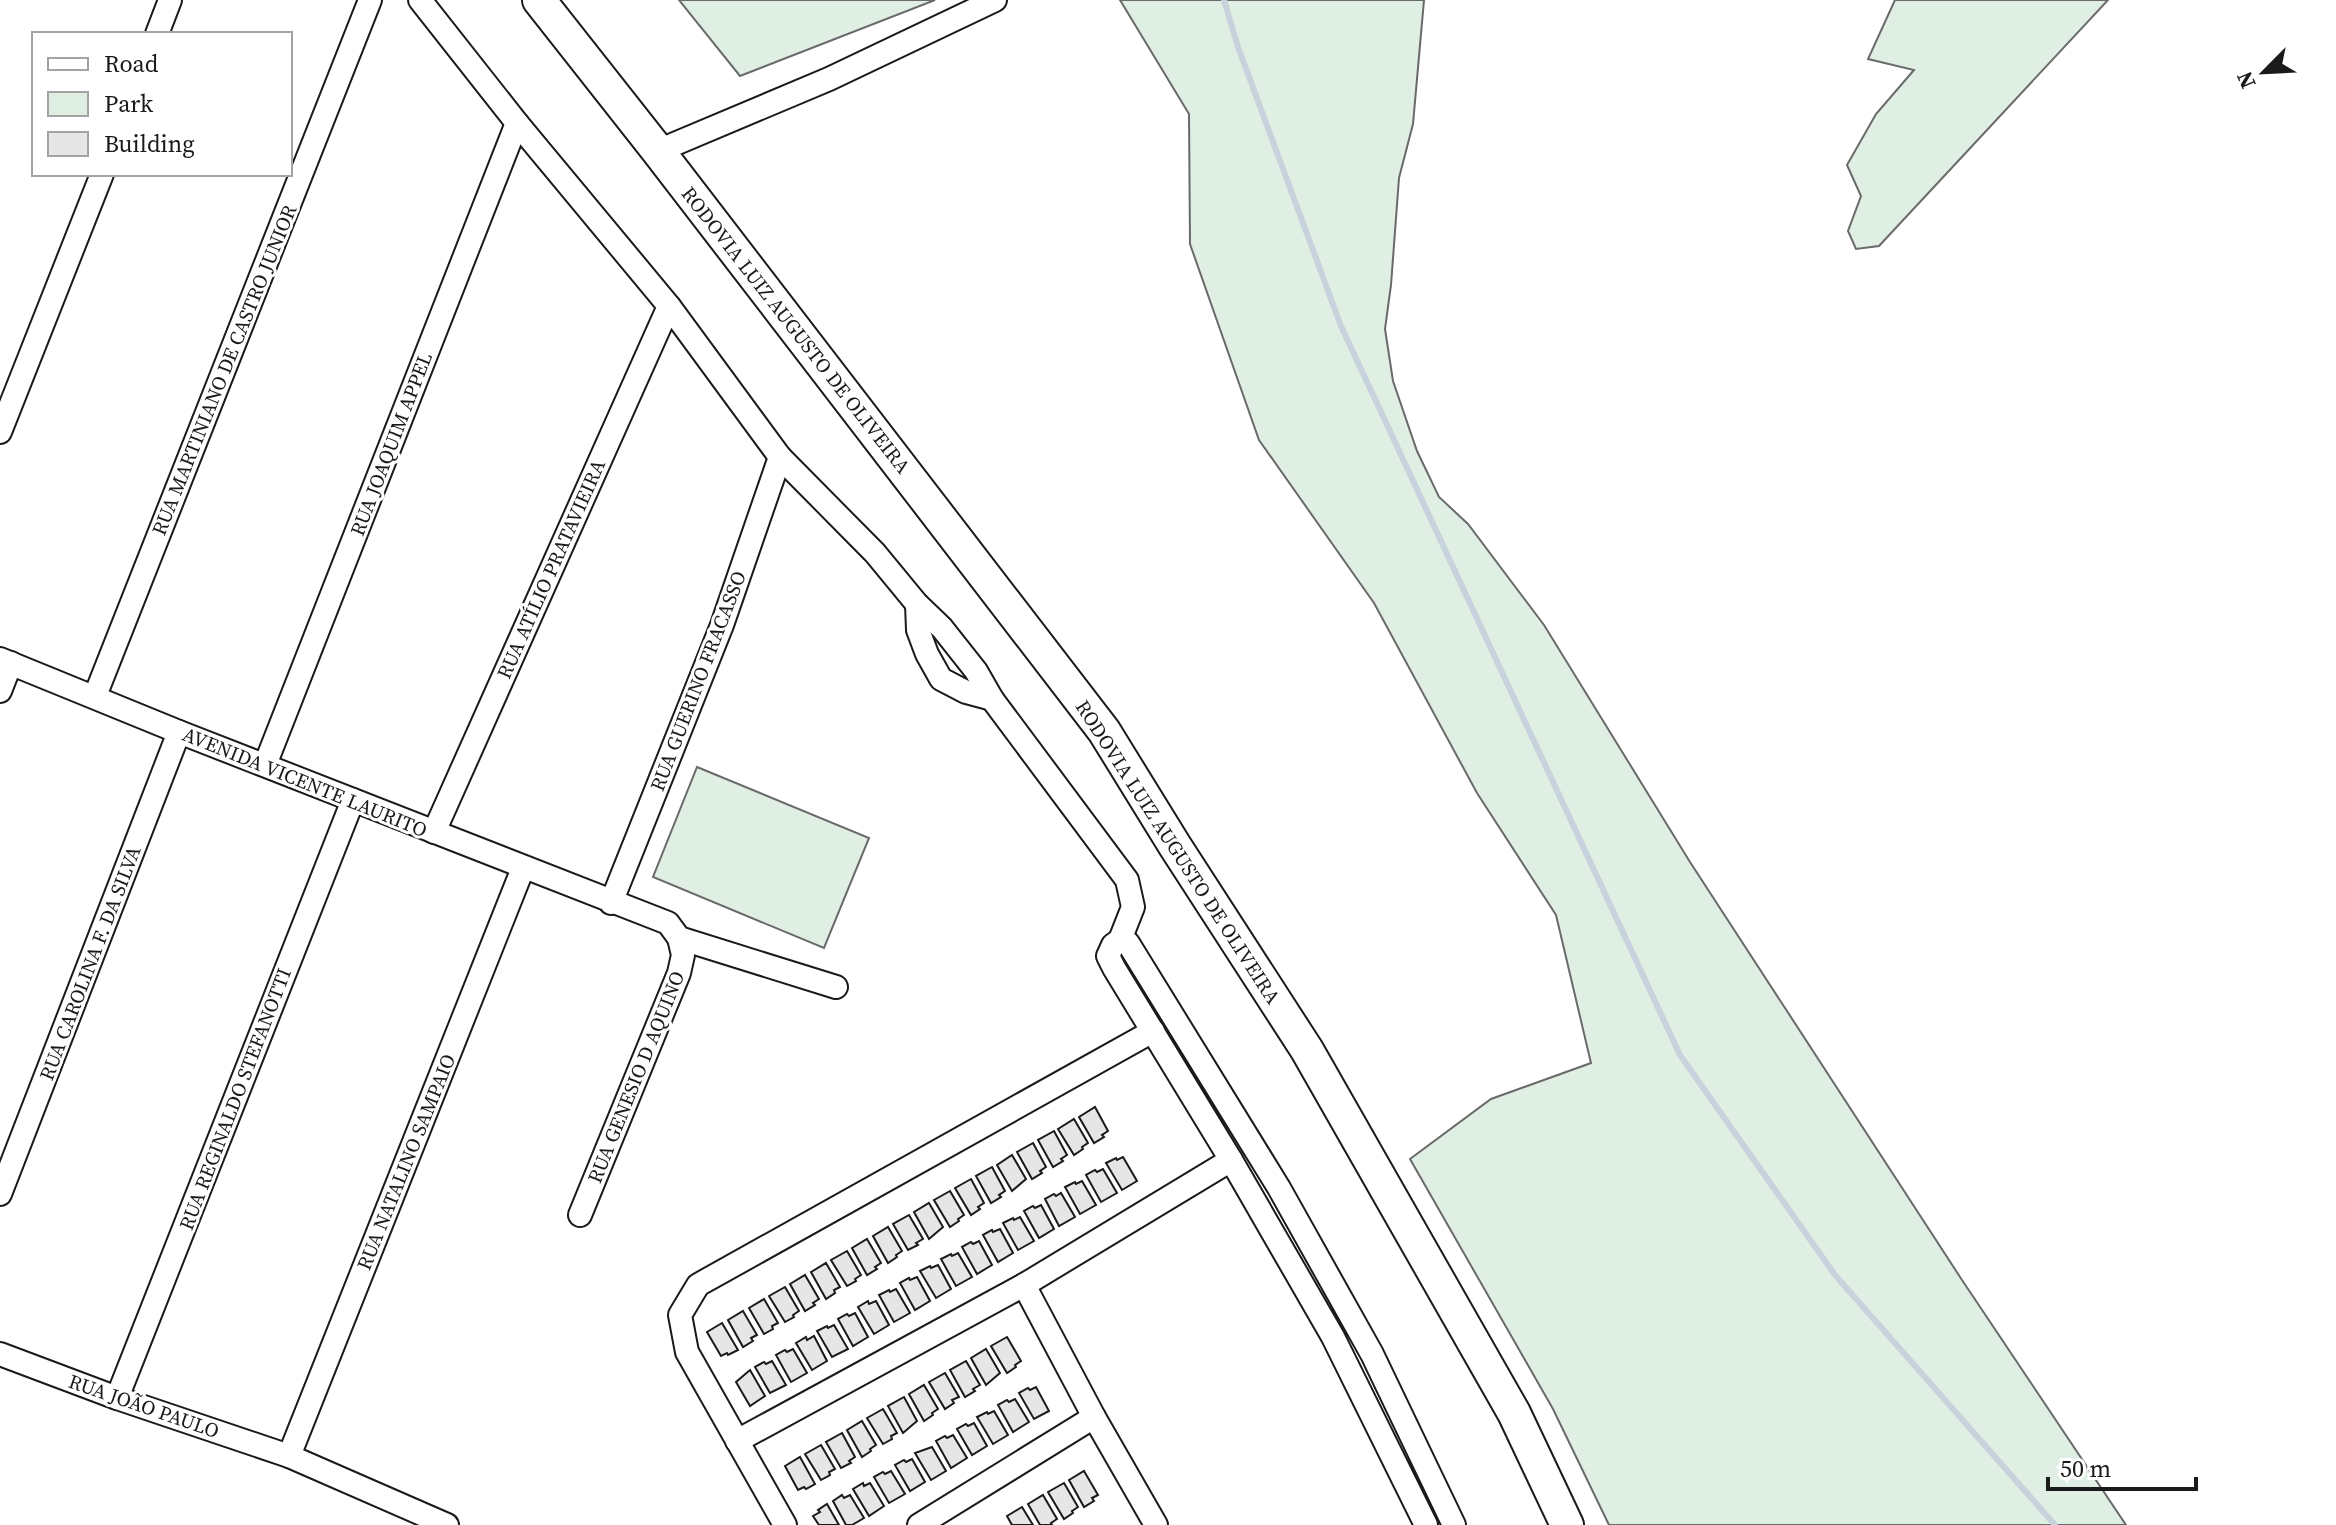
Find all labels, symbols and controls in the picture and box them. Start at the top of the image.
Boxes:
legend [32,32,292,176]
north arrow [2224,32,2304,112]
text: Road [104,47,159,80]
text: N [2229,67,2263,94]
text: Park [104,87,154,120]
text: Building [104,127,195,160]
street label: RODOVIA LUIZ AUGUSTO DE OLIVEIRA [675,181,918,480]
street label: RUA MARTINIANO DE CASTRO JUNIOR [145,201,303,539]
street label: RUA JOAQUIM APPEL [343,348,439,540]
street label: RUA ATÍLIO PRATAVIEIRA [490,454,612,683]
street label: RUA GUERINO FRACASSO [643,567,753,795]
street label: RODOVIA LUIZ AUGUSTO DE OLIVEIRA [1069,694,1287,1010]
street label: AVENIDA VICENTE LAURITO [178,720,432,844]
street label: RUA CAROLINA F. DA SILVA [32,841,148,1084]
street label: RUA REGINALDO STEFANOTTI [172,964,298,1234]
street label: RUA GENESIO D AQUINO [581,967,691,1187]
street label: RUA NATALINO SAMPAIO [350,1050,462,1274]
street label: RUA JOÃO PAULO [65,1367,223,1445]
scale bar [2048,1441,2196,1491]
text: 50 m [2060,1452,2111,1485]

